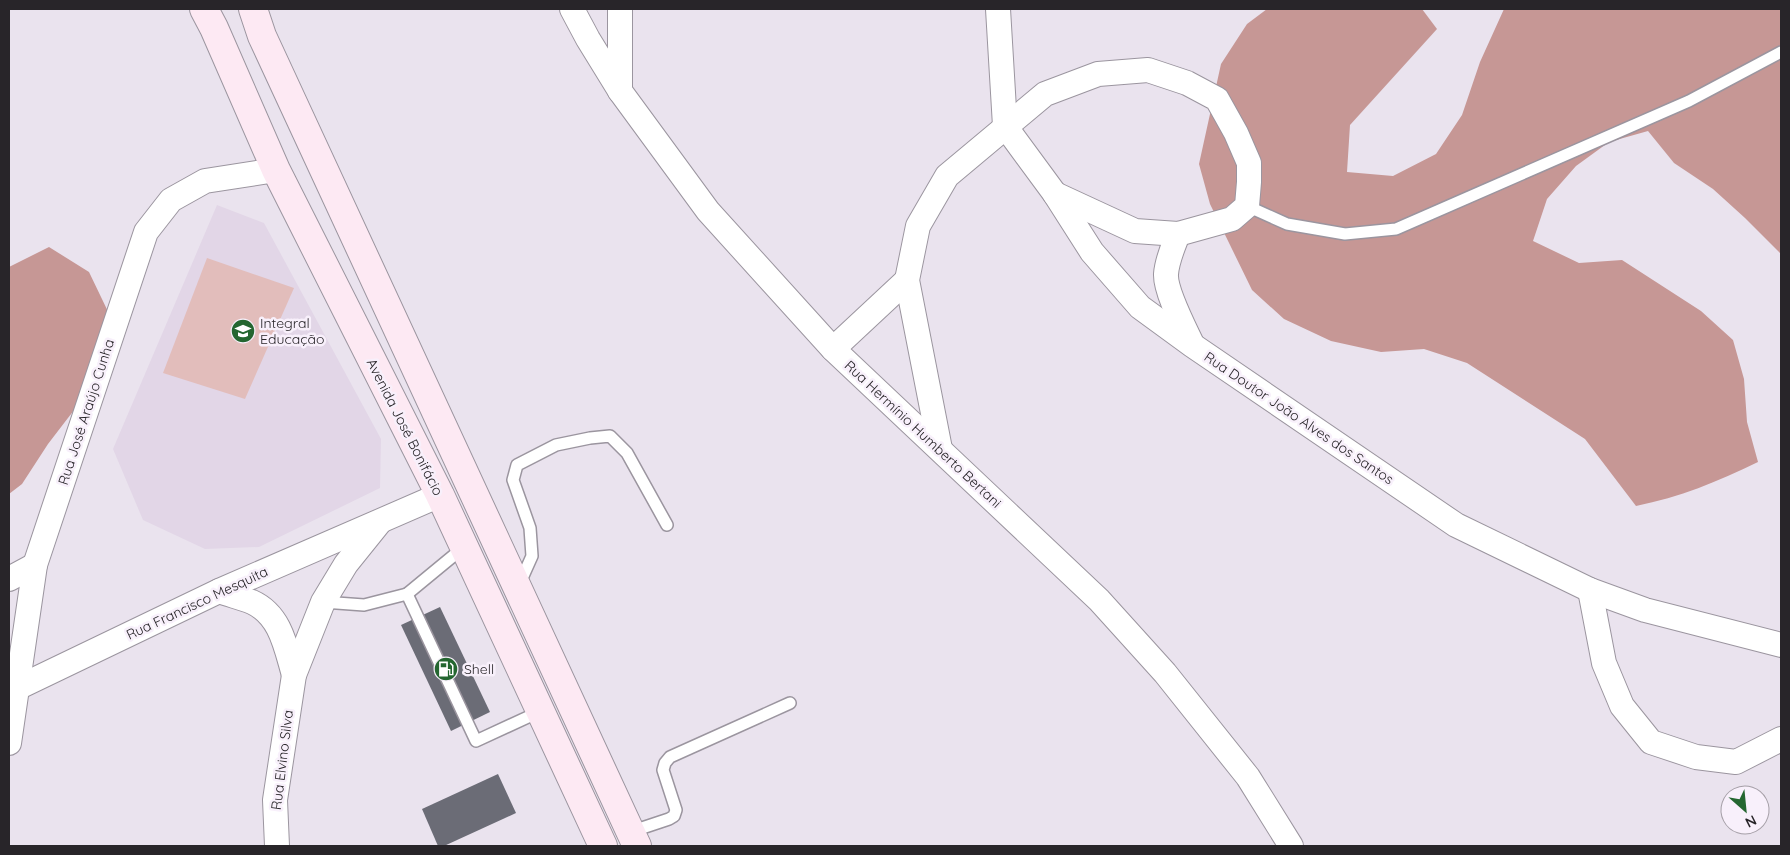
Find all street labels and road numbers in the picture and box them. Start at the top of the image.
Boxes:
street label: Rua José Araújo Cunha [54,337,118,487]
street label: Rua Doutor João Alves dos Santos [1201,348,1397,488]
street label: Avenida José Bonifácio [363,355,447,499]
street label: Rua Hermínio Humberto Bertani [841,356,1005,512]
street label: Rua Francisco Mesquita [123,562,271,644]
street label: Rua Elvino Silva [267,709,297,811]

